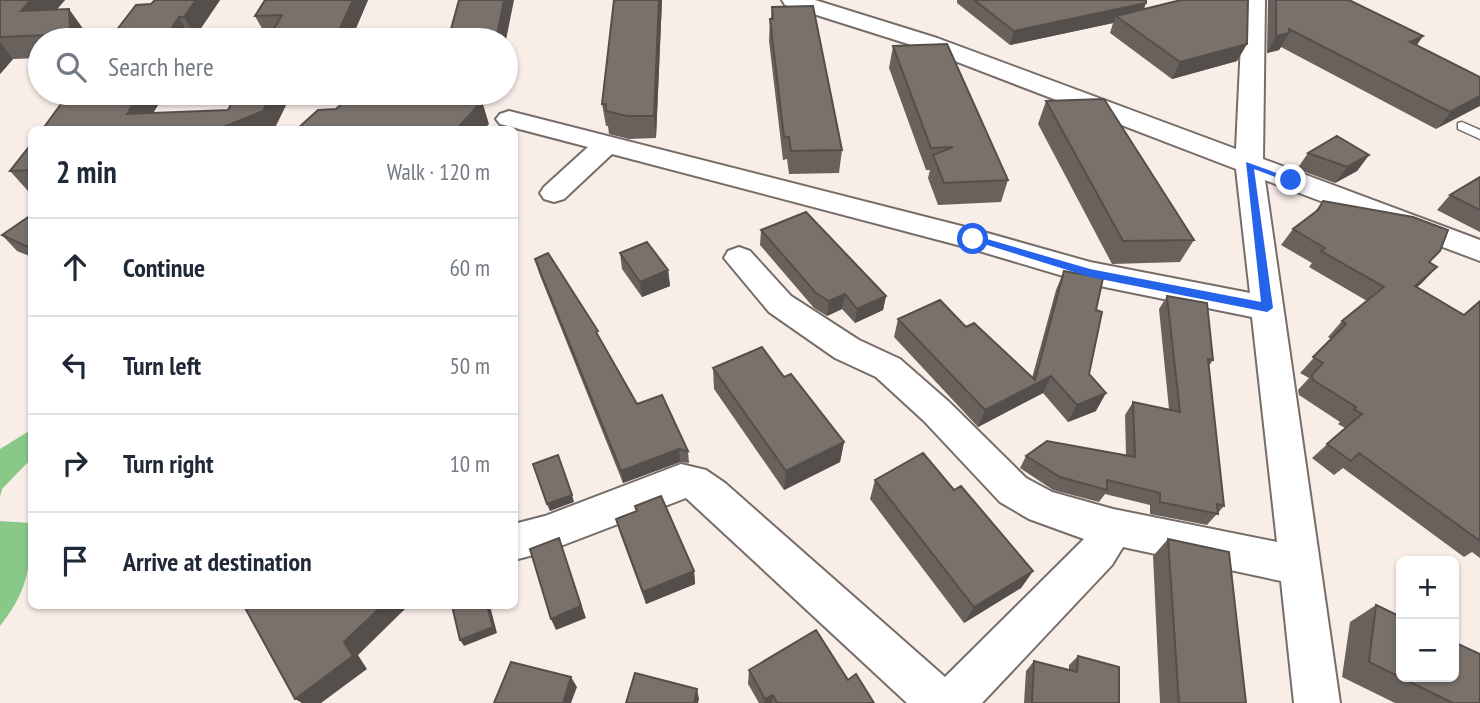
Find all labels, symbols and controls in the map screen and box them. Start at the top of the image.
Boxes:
search box [28,28,518,105]
icon: search [52,48,90,86]
text: Search here [108,50,214,83]
text: 2 min [56,152,117,191]
text: Walk · 120 m [387,157,490,186]
route end [1275,164,1306,195]
route start [957,223,988,254]
icon: ahead [56,248,94,286]
text: Continue [123,251,205,284]
text: 60 m [449,253,490,282]
icon: left [56,346,94,384]
text: Turn left [123,349,201,382]
text: 50 m [449,351,490,380]
icon: right [56,444,94,482]
text: Turn right [123,447,214,480]
text: 10 m [449,449,490,478]
icon: arrive [56,542,94,580]
text: Arrive at destination [123,545,312,578]
map controls [1396,556,1459,682]
button: + [1396,556,1459,619]
button: − [1396,619,1459,682]

